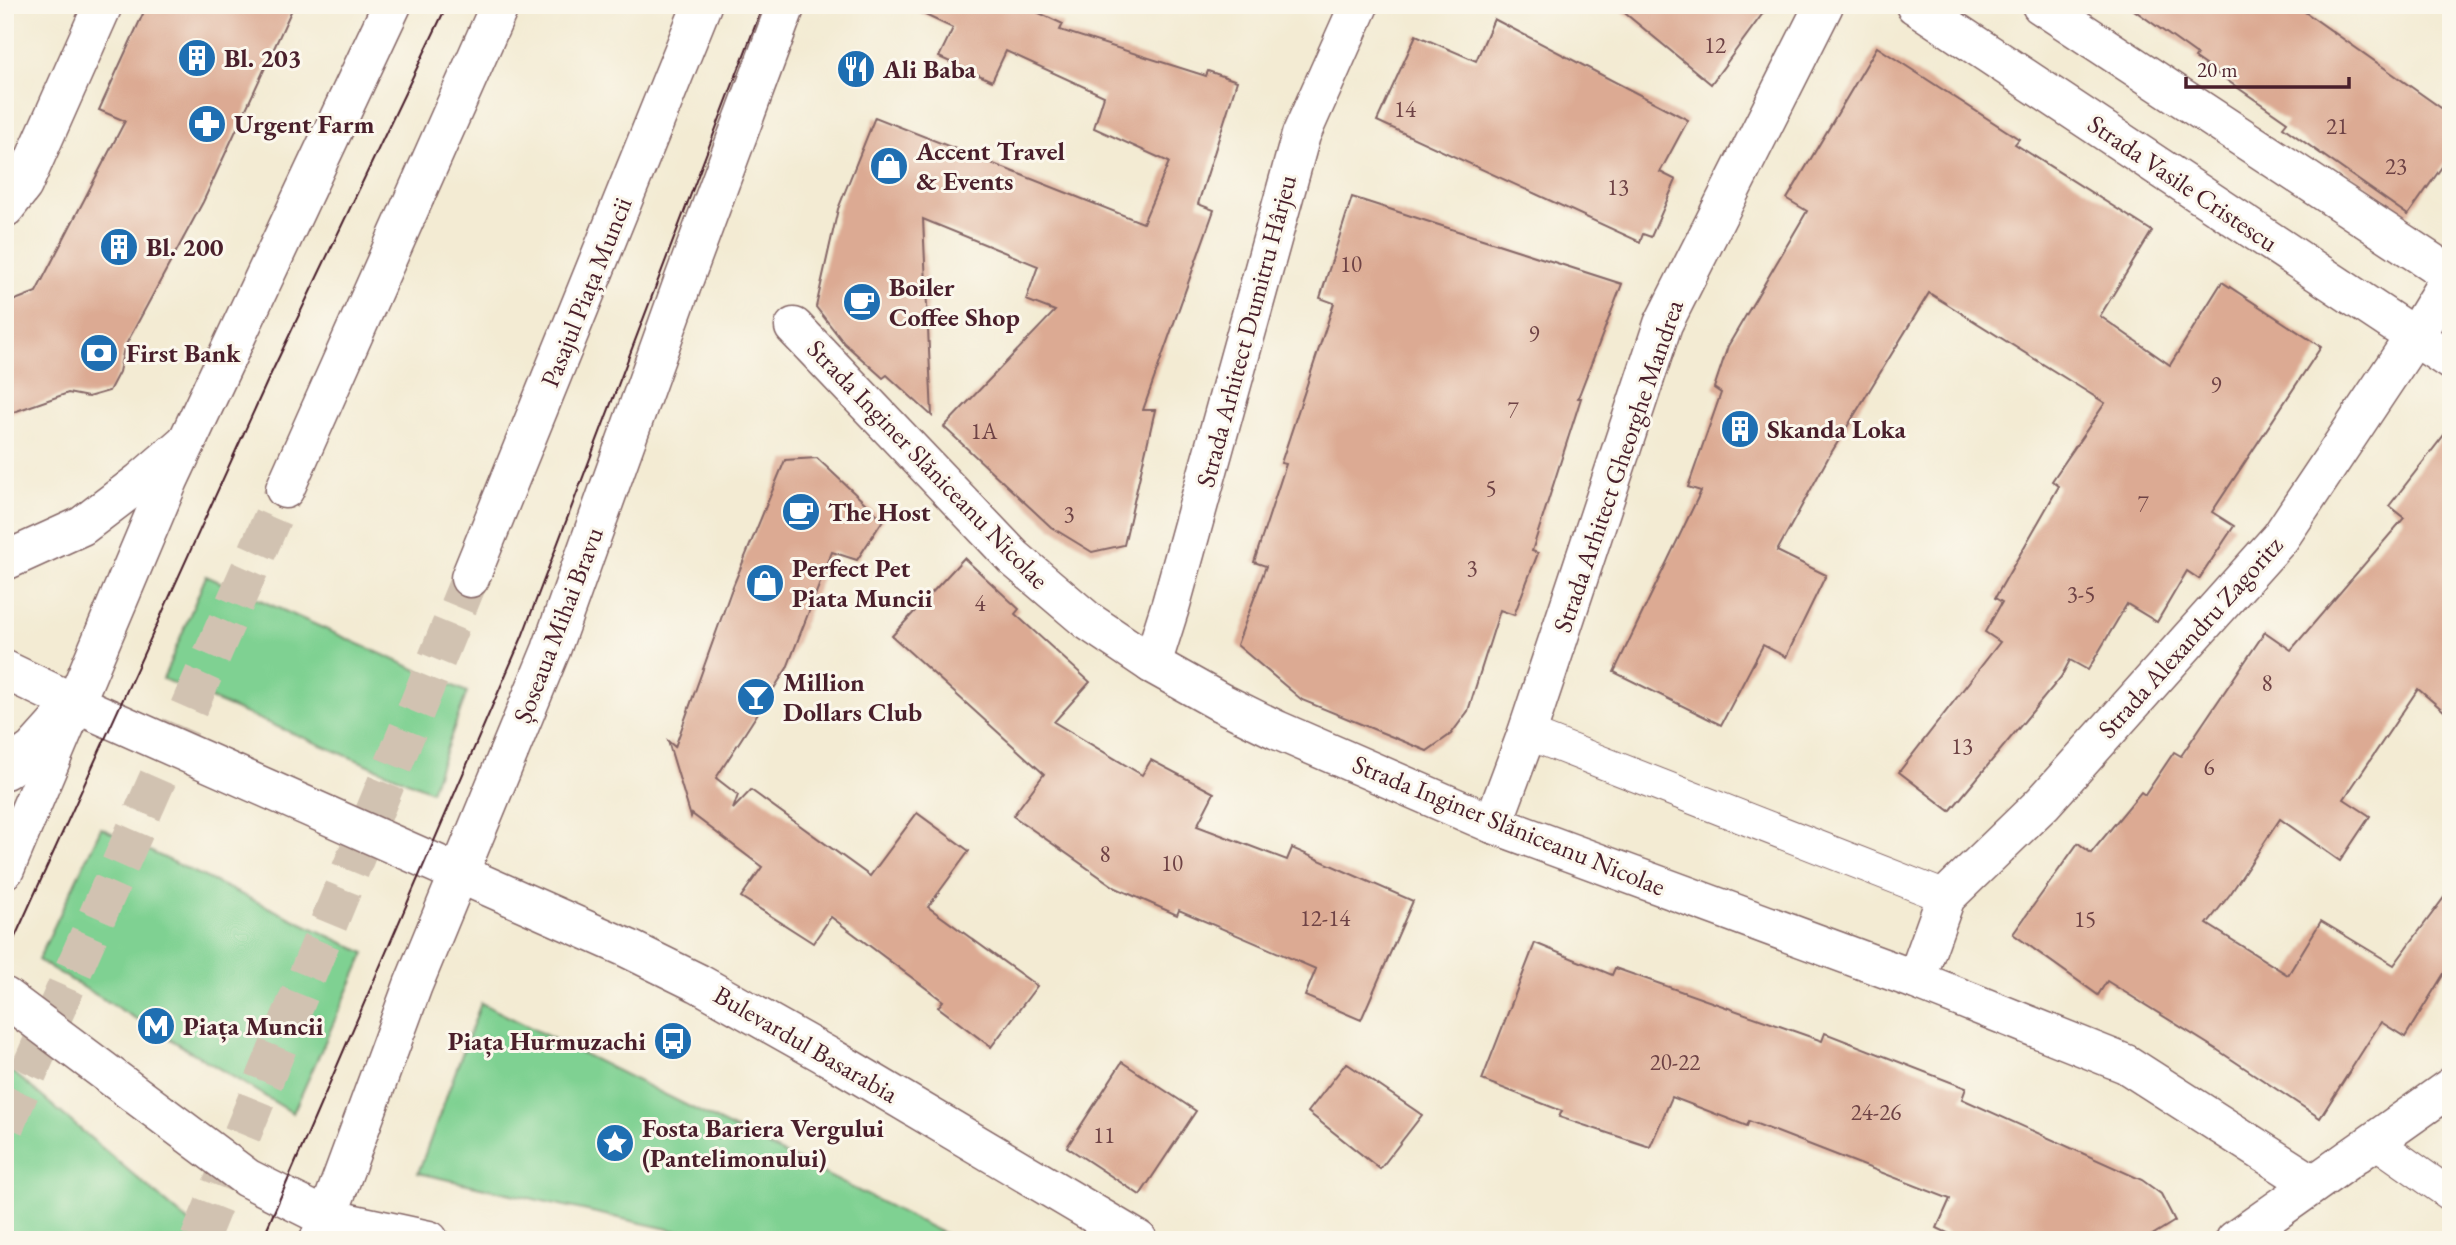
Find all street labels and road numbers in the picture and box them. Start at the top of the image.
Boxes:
street label: Strada Vasile Cristescu [2081,107,2285,259]
street label: Strada Arhitect Dumitru Hârjeu [1188,171,1304,491]
street label: Pasajul Piața Muncii [532,192,640,392]
street label: Strada Arhitect Gheorghe Mandrea [1545,295,1691,637]
street label: Strada Inginer Slăniceanu Nicolae [800,332,1056,596]
street label: Șoseaua Mihai Bravu [505,522,611,728]
street label: Strada Alexandru Zagoritz [2090,529,2290,745]
street label: Strada Inginer Slăniceanu Nicolae [1348,747,1670,903]
street label: Bulevardul Basarabia [708,977,905,1111]

